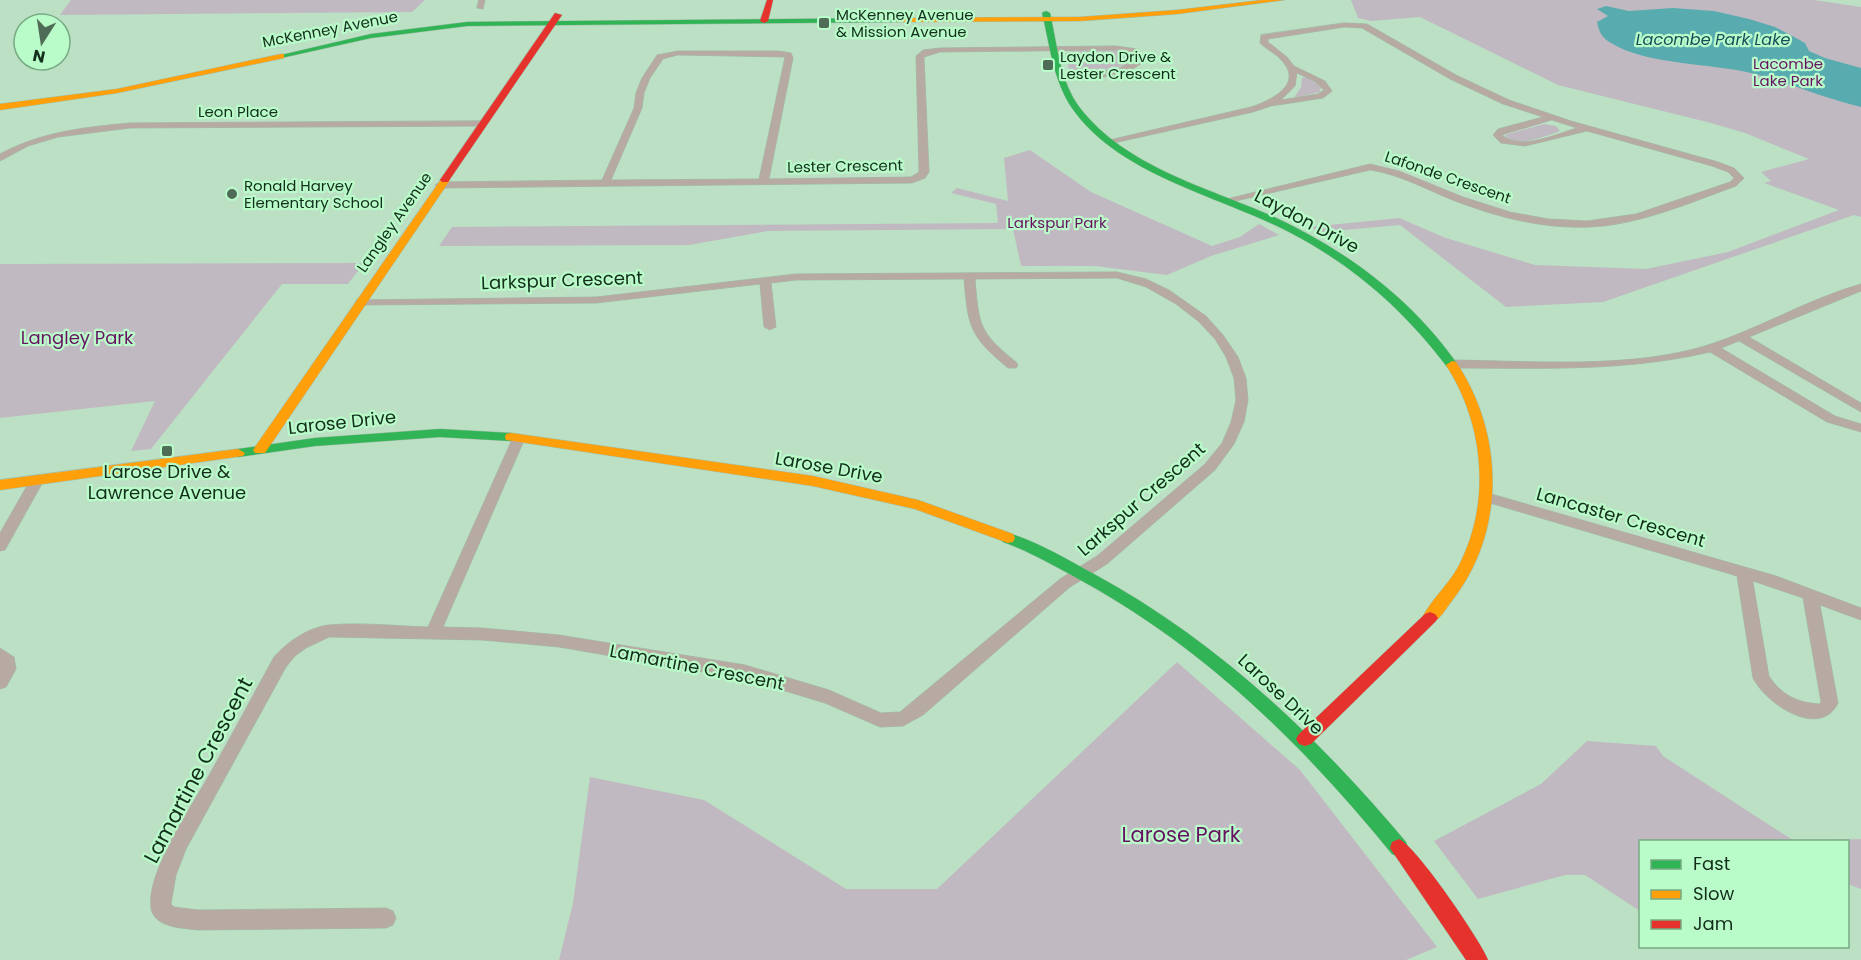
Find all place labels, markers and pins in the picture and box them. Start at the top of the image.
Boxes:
place label: McKenney Avenue & Mission Avenue [836,4,974,42]
marker: McKenney Avenue & Mission Avenue [817,16,831,30]
place label: Laydon Drive & Lester Crescent [1060,46,1176,84]
marker: Laydon Drive & Lester Crescent [1041,58,1055,72]
place label: Ronald Harvey Elementary School [244,175,383,213]
marker: Ronald Harvey Elementary School [225,187,239,201]
marker: Larose Drive & Lawrence Avenue [160,444,174,458]
place label: Larose Drive & Lawrence Avenue [88,459,246,505]

